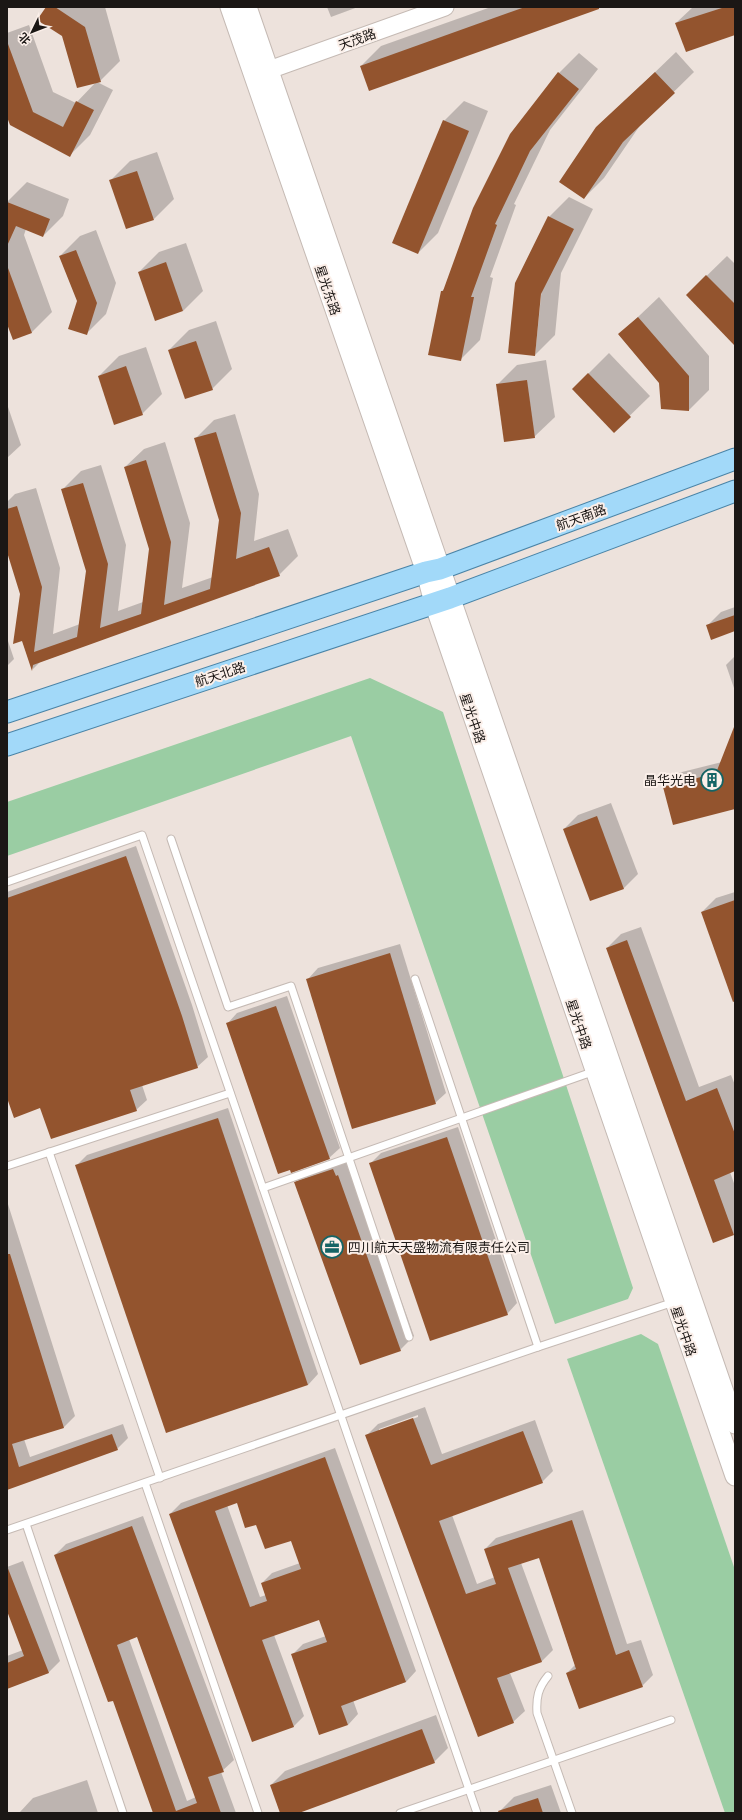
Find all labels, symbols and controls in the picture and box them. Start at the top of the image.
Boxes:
north arrow [12,12,52,52]
street label: 天茂路 [336,24,379,55]
text: 北 [15,29,34,48]
street label: 星光东路 [310,262,345,318]
street label: 航天南路 [553,500,609,535]
street label: 航天北路 [192,657,248,692]
street label: 星光中路 [455,690,490,746]
building icon: 晶华光电 [699,767,725,793]
place label: 晶华光电 [644,771,696,790]
street label: 星光中路 [561,996,596,1052]
office icon: 四川航天天盛物流有限责任公司 [319,1234,345,1260]
place label: 四川航天天盛物流有限责任公司 [348,1238,530,1257]
street label: 星光中路 [666,1303,701,1359]

